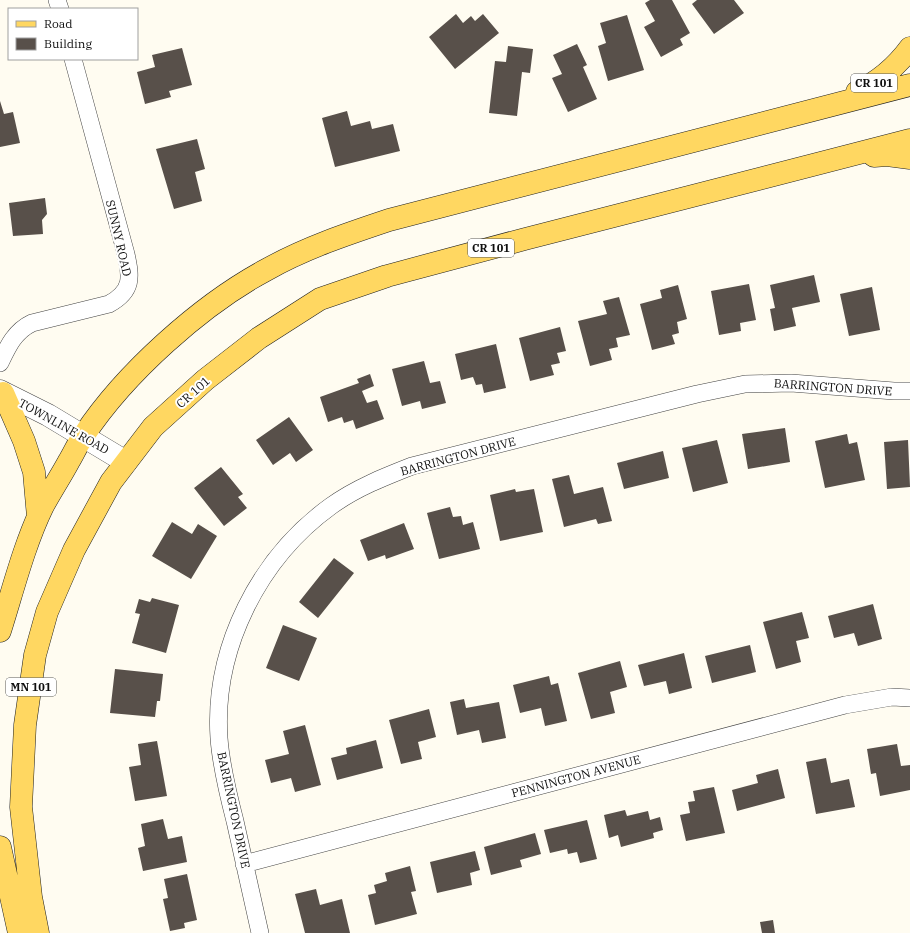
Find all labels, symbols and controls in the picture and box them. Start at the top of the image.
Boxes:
legend [8,8,138,60]
text: Road [44,16,73,31]
text: Building [44,36,92,51]
road number: CR 101 [851,74,897,92]
street label: SUNNY ROAD [103,198,135,278]
road number: CR 101 [468,239,514,257]
street label: CR 101 [173,373,213,411]
street label: BARRINGTON DRIVE [773,375,893,399]
street label: TOWNLINE ROAD [16,395,112,457]
street label: BARRINGTON DRIVE [399,433,517,479]
road number: MN 101 [6,678,56,696]
street label: BARRINGTON DRIVE [214,750,254,870]
street label: PENNINGTON AVENUE [510,752,642,800]

